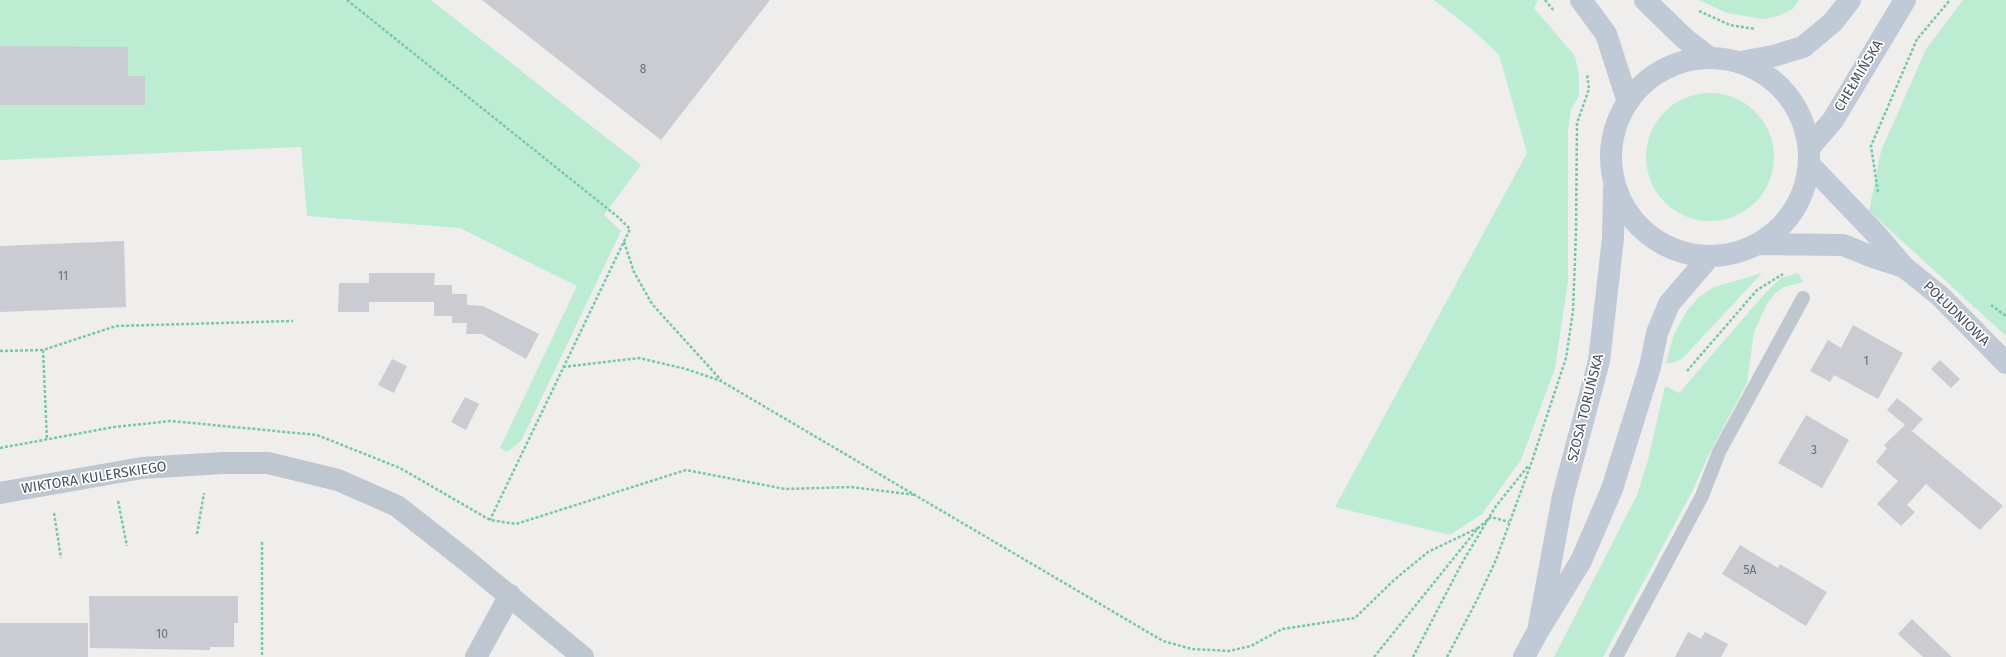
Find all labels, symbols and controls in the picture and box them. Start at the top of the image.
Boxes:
street label: CHEŁMIŃSKA [1831,37,1887,115]
house number: 8 [640,63,646,77]
house number: 11 [58,270,68,284]
street label: POŁUDNIOWA [1919,278,1993,350]
street label: SZOSA TORUŃSKA [1564,352,1608,464]
house number: 1 [1863,355,1869,369]
house number: 3 [1811,444,1817,458]
street label: WIKTORA KULERSKIEGO [20,458,168,498]
house number: 5A [1744,564,1756,578]
house number: 10 [156,628,168,642]

